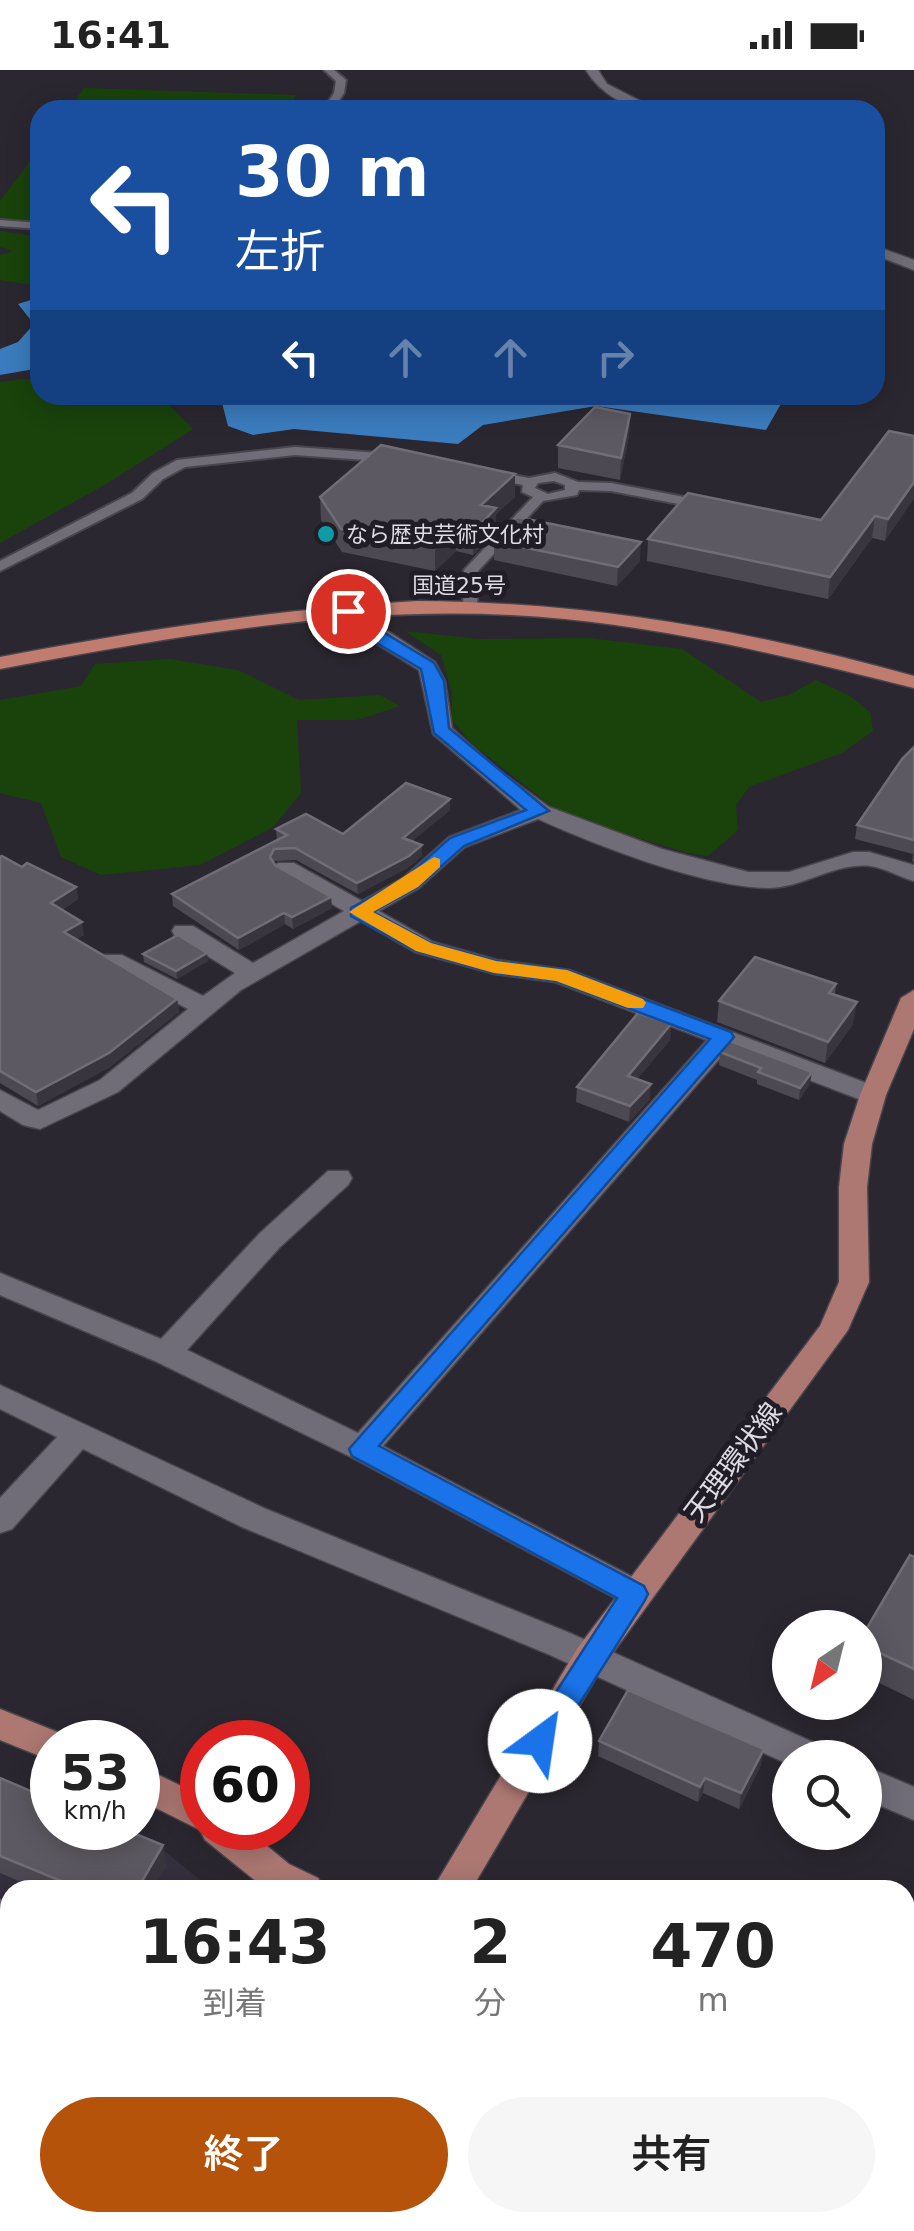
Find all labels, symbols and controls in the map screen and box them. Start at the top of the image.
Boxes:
text: 16:41 [50,13,171,57]
text: 30 m [235,131,430,213]
icon: left [70,140,200,270]
text: 左折 [235,225,325,278]
icon: left [273,330,328,385]
icon: ahead [378,330,433,385]
icon: ahead [483,330,538,385]
icon: right [588,330,643,385]
place label: なら歴史芸術文化村 [346,522,544,547]
marker: なら歴史芸術文化村 [315,523,337,545]
pin [306,569,391,654]
street label: 国道25号 [412,573,506,598]
icon: arrive [321,584,376,639]
street label: 天理環状線 [678,1396,789,1528]
north arrow [772,1610,882,1720]
map controls [772,1610,882,1850]
position arrow [488,1689,592,1793]
speed limit sign: 60 [180,1720,310,1850]
button: search [772,1740,882,1850]
text: 53 [60,1744,130,1802]
text: km/h [63,1796,127,1825]
text: 16:43 [139,1907,330,1977]
text: 2 [470,1907,511,1977]
text: 470 [651,1911,776,1981]
text: m [698,1981,729,2019]
text: 到着 [203,1984,267,2022]
text: 分 [474,1984,506,2022]
button: 終了 [40,2097,448,2212]
button: 共有 [468,2097,875,2212]

